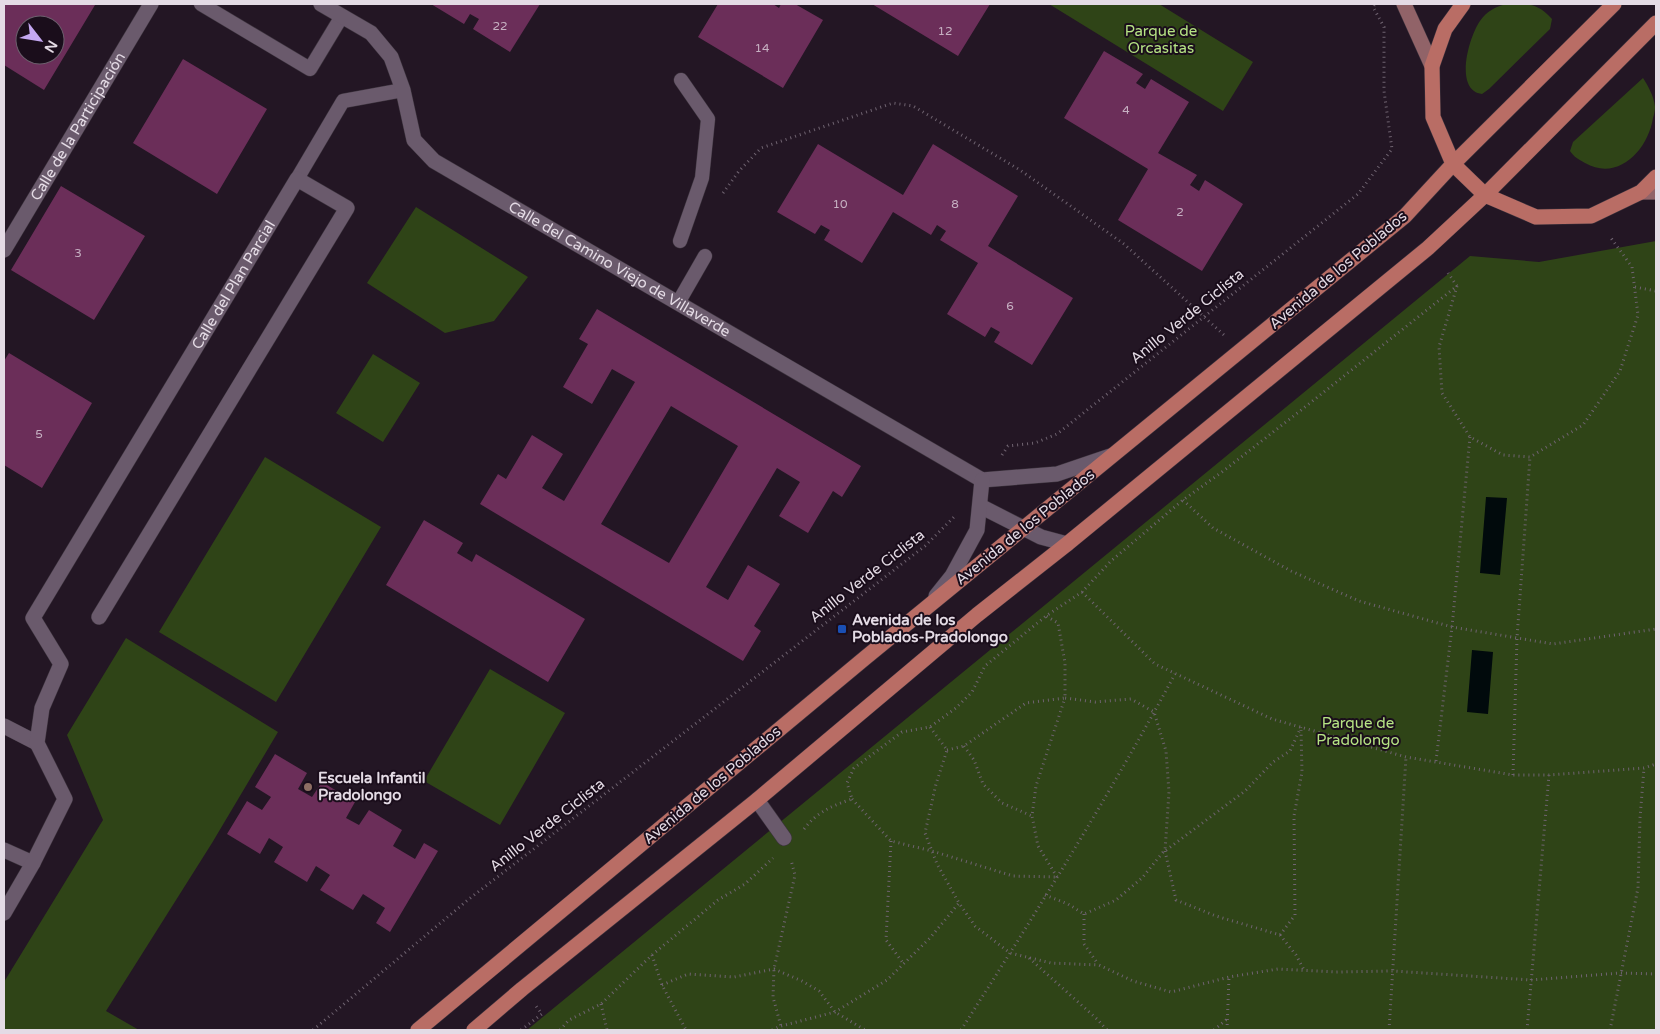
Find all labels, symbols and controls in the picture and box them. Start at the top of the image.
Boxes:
north arrow [15,15,65,65]
house number: 22 [492,19,508,33]
park label: Parque de Orcasitas [1125,22,1197,57]
house number: 12 [937,24,953,38]
text: N [41,37,61,56]
house number: 14 [754,41,770,55]
street label: Calle de la Participación [27,49,129,204]
house number: 4 [1122,103,1130,117]
street label: Calle del Camino Viejo de Villaverde [505,197,734,341]
house number: 10 [832,197,848,211]
house number: 8 [951,197,959,211]
house number: 2 [1176,205,1184,219]
street label: Avenida de los Poblados [1266,207,1410,333]
street label: Calle del Plan Parcial [188,217,279,352]
house number: 3 [74,246,82,260]
street label: Anillo Verde Ciclista [1127,265,1247,367]
house number: 6 [1006,299,1014,313]
house number: 5 [35,427,43,441]
street label: Avenida de los Poblados [952,465,1098,589]
street label: Anillo Verde Ciclista [806,526,928,626]
place label: Avenida de los Poblados-Pradolongo [852,611,1008,647]
marker: Avenida de los Poblados-Pradolongo [836,623,848,635]
park label: Parque de Pradolongo [1316,714,1400,749]
street label: Avenida de los Poblados [640,722,784,848]
place label: Escuela Infantil Pradolongo [318,769,426,805]
street label: Anillo Verde Ciclista [486,775,608,875]
marker: Escuela Infantil Pradolongo [302,781,314,793]

